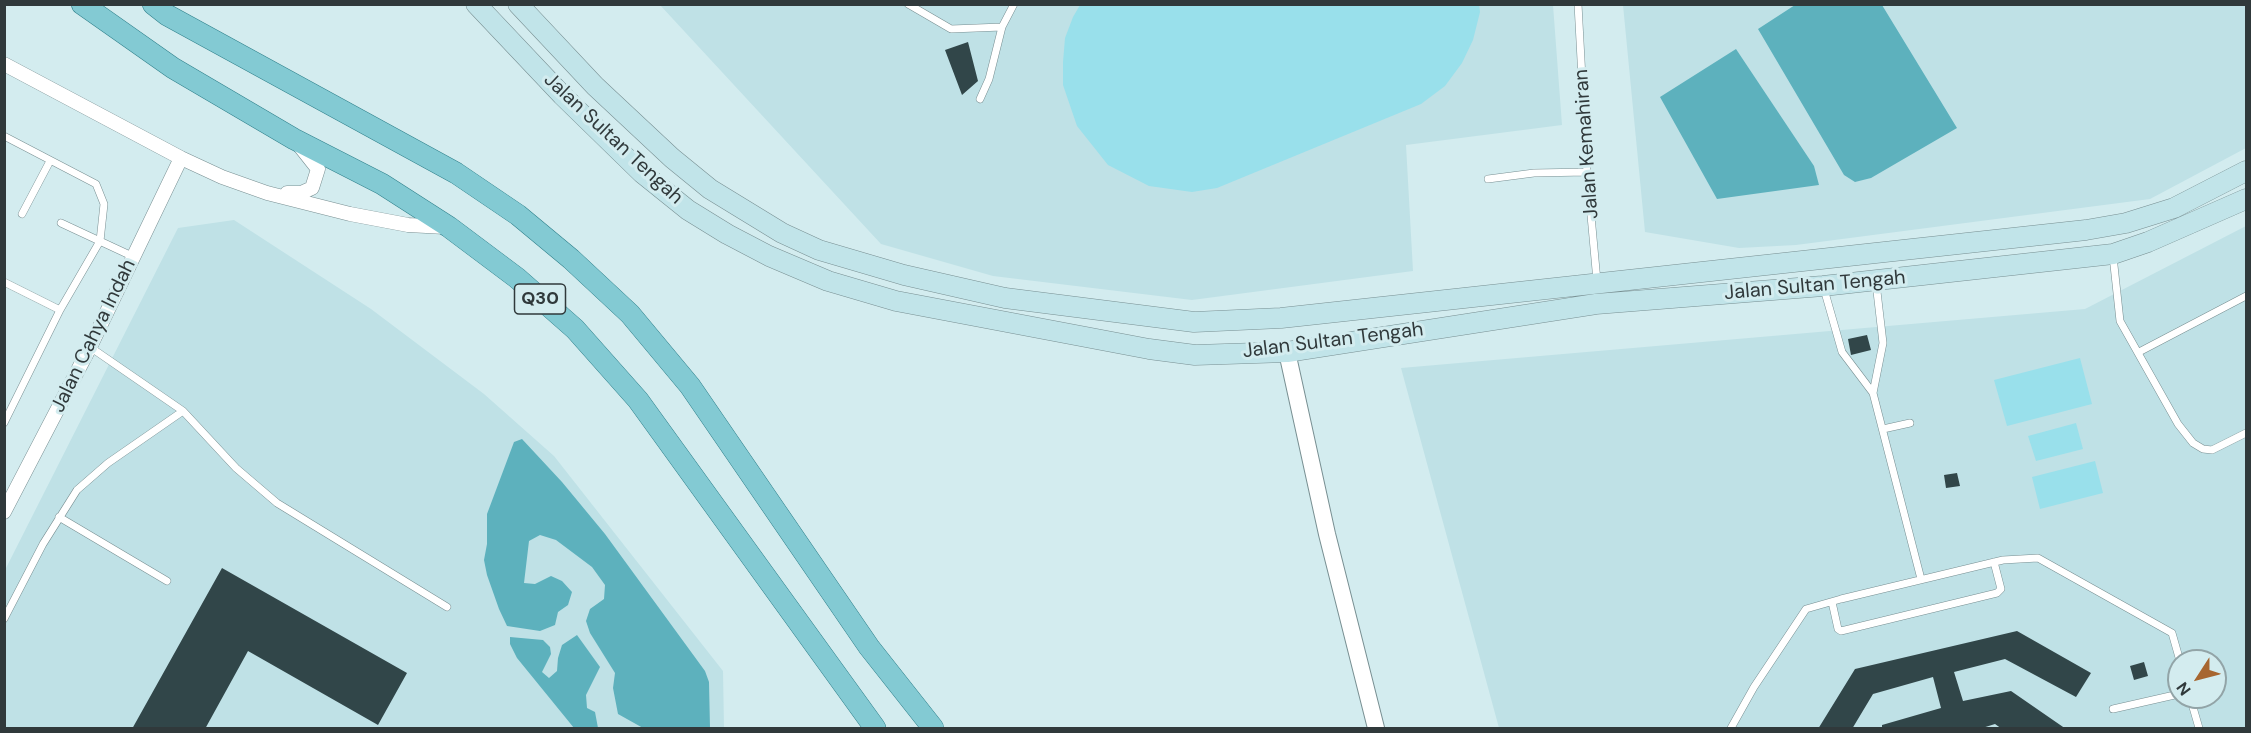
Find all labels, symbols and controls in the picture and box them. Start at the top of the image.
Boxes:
street label: Jalan Sultan Tengah [538,68,688,210]
street label: Jalan Kemahiran [1570,68,1604,220]
street label: Jalan Cahya Indah [47,256,141,416]
street label: Jalan Sultan Tengah [1723,266,1907,306]
road number: Q30 [514,284,566,314]
street label: Jalan Sultan Tengah [1241,318,1425,364]
north arrow [2167,649,2227,709]
text: N [2172,678,2196,700]

